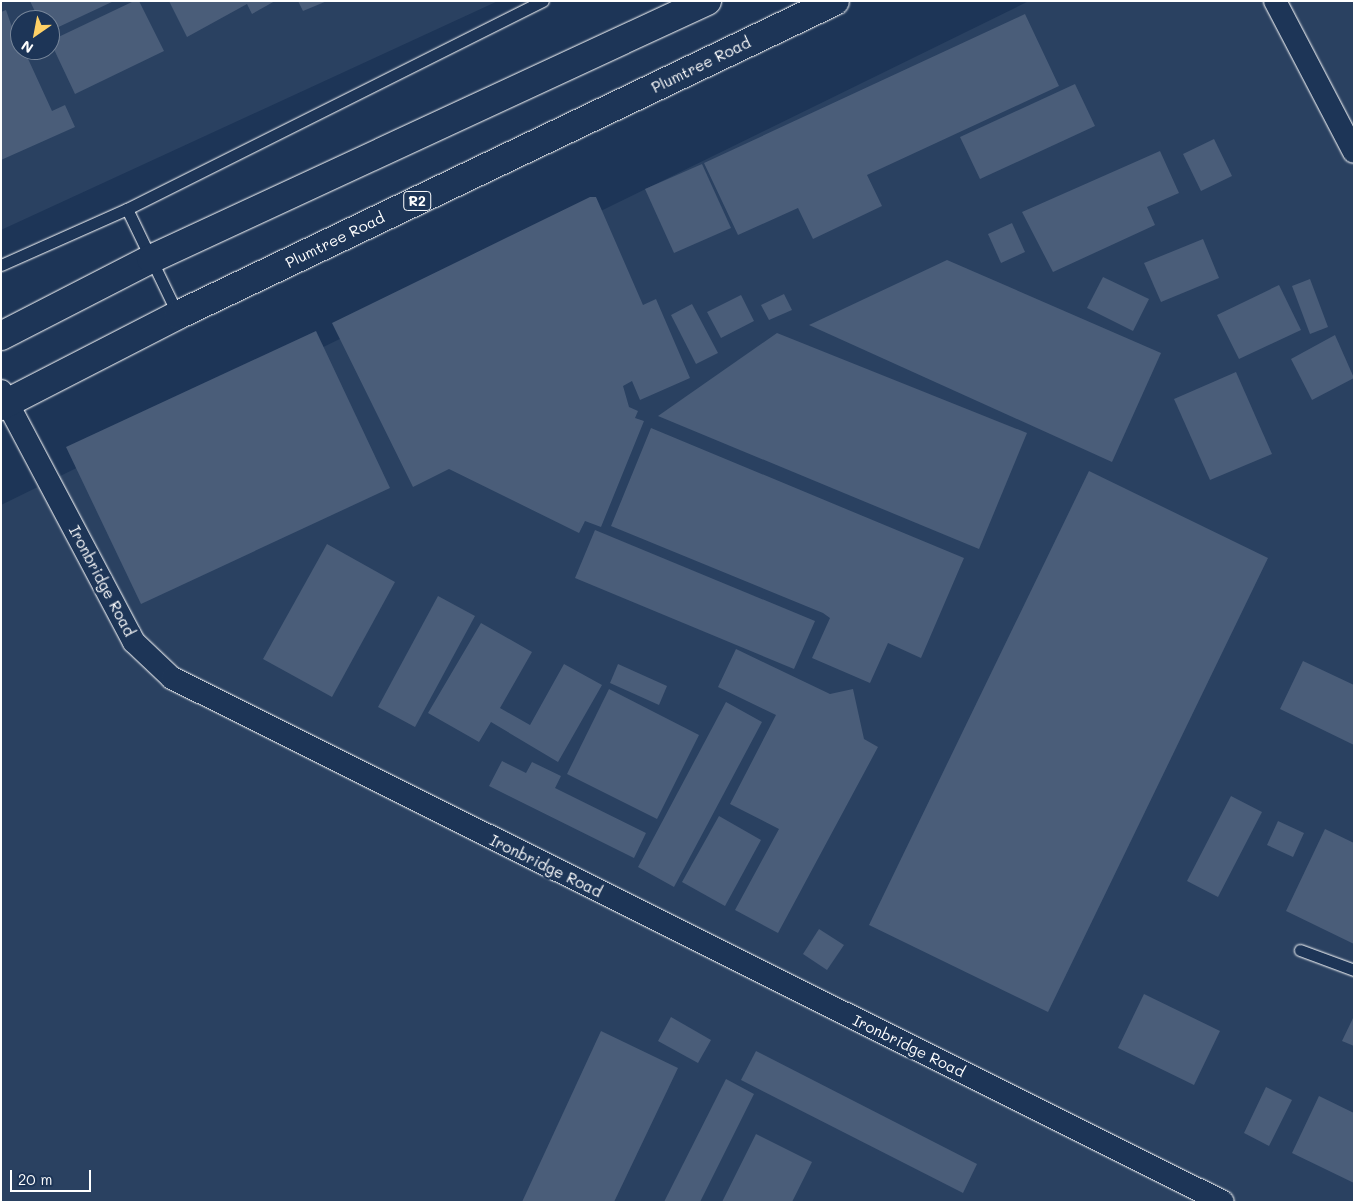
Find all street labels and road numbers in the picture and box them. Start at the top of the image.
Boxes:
street label: Plumtree Road [649,33,753,97]
road number: R2 [402,190,432,212]
street label: Plumtree Road [283,208,387,272]
street label: Ironbridge Road [65,523,139,639]
street label: Ironbridge Road [487,831,605,901]
street label: Ironbridge Road [850,1011,968,1081]

